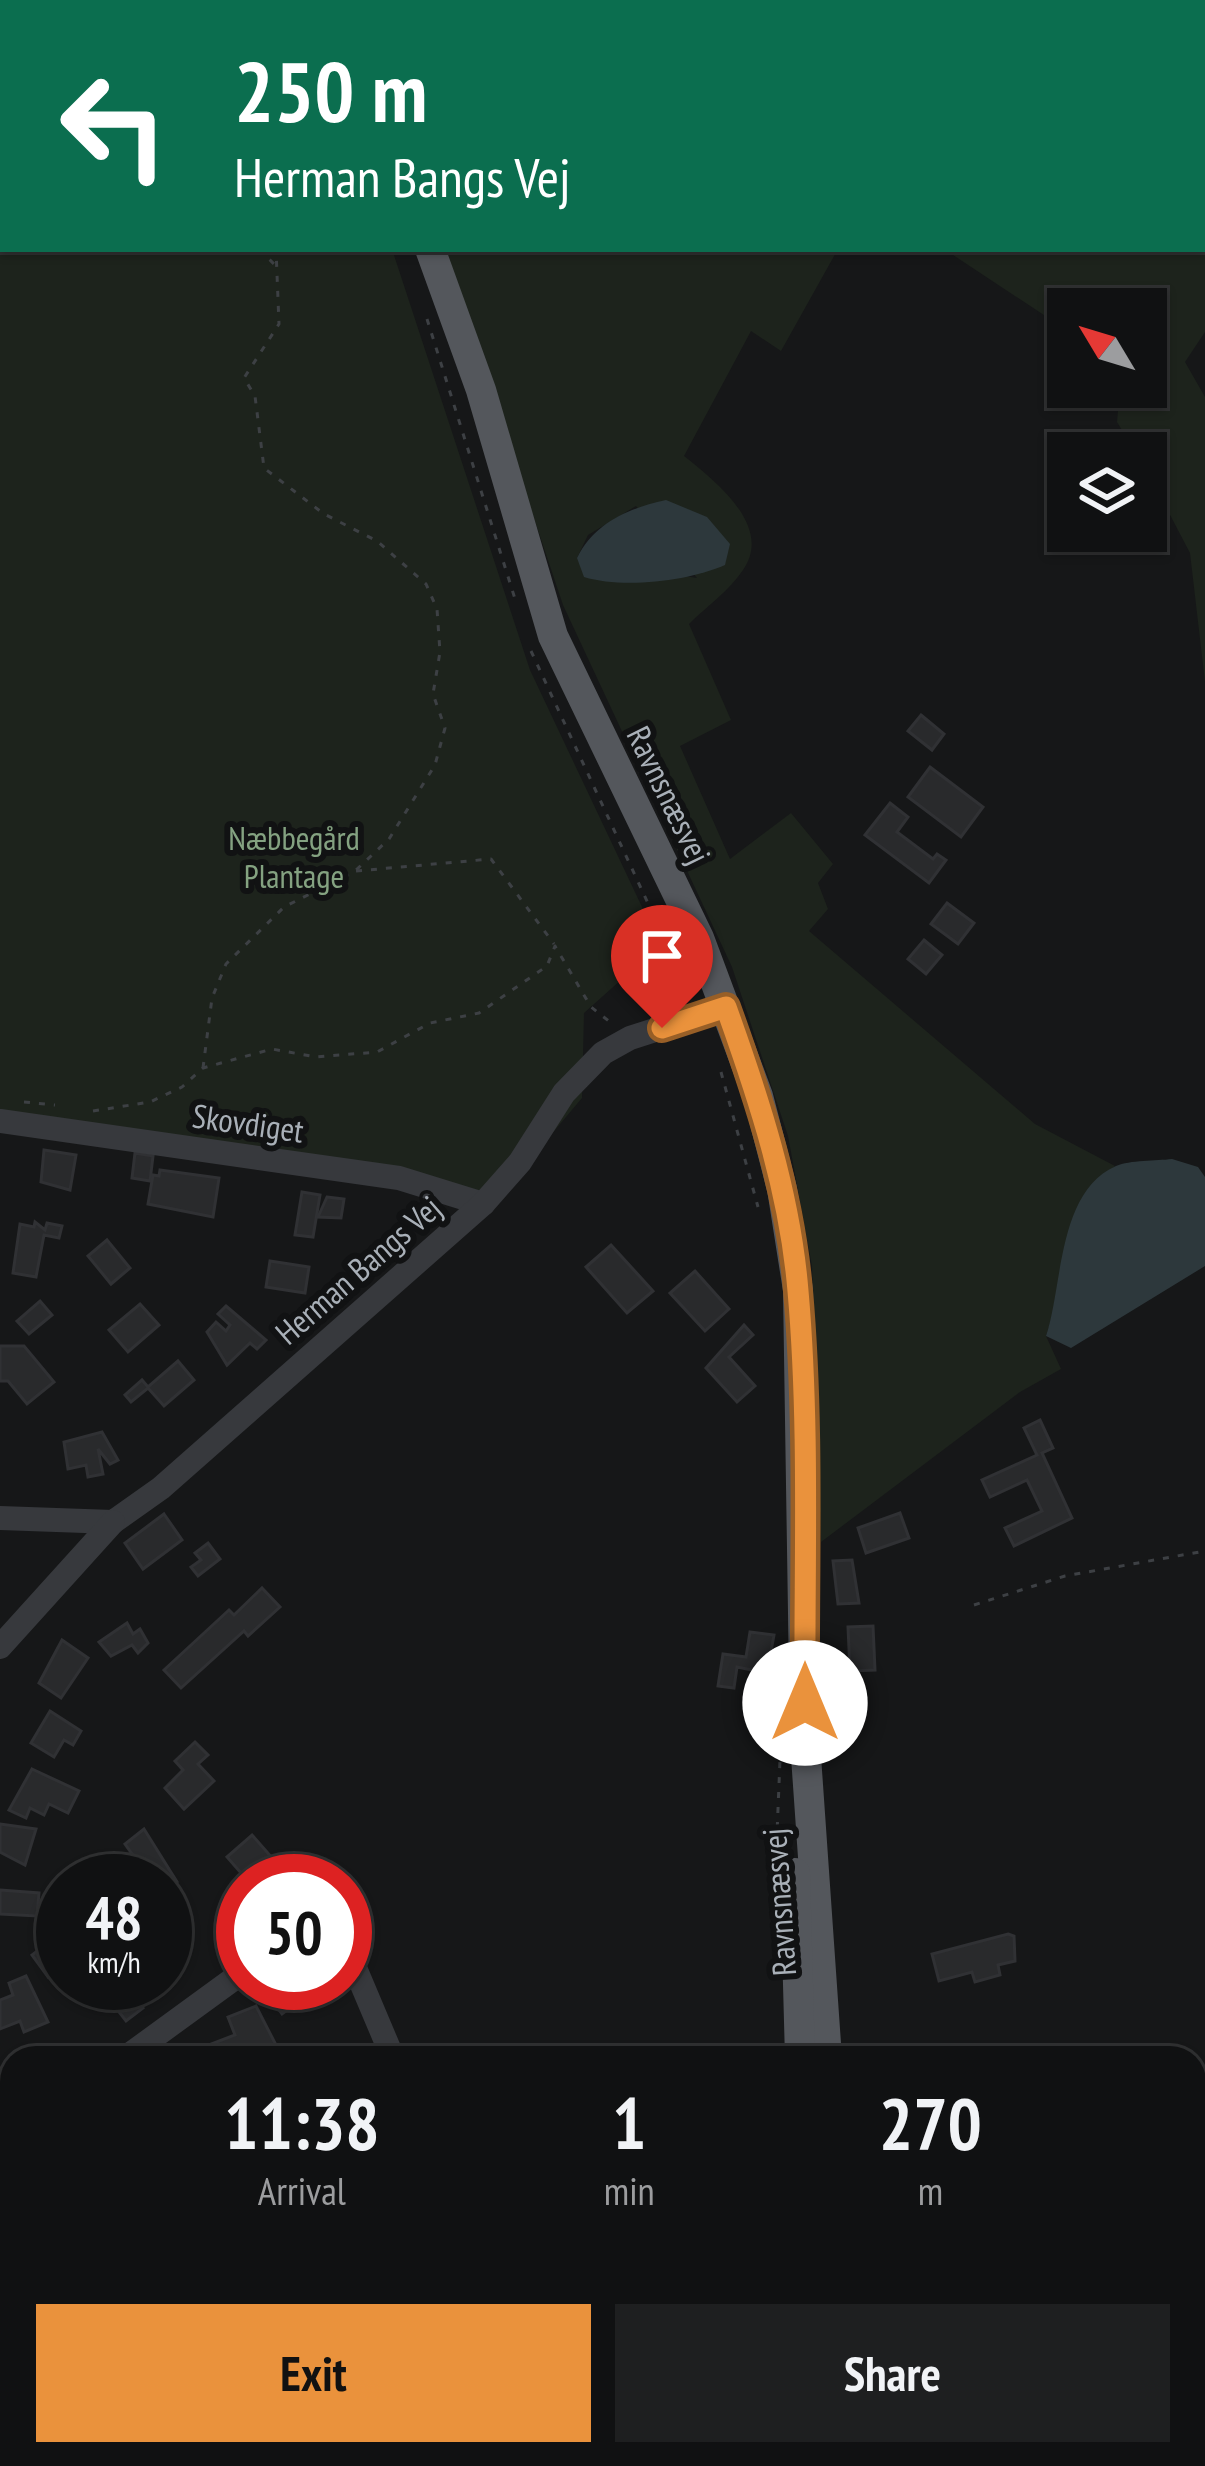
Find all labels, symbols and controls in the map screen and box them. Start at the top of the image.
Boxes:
text: 250 m [234,36,427,145]
icon: left [36,48,192,204]
text: Herman Bangs Vej [234,142,571,212]
north arrow [1047,288,1167,408]
map controls [1047,288,1167,552]
button: layers [1047,432,1167,552]
street label: Ravnsnæsvej [618,719,721,871]
park label: Næbbegård Plantage [228,816,360,897]
pin [611,905,713,1028]
icon: arrive [629,923,695,989]
street label: Skovdiget [190,1093,306,1152]
street label: Herman Bangs Vej [266,1186,449,1353]
position arrow [742,1640,868,1766]
street label: Ravnsnæsvej [752,1827,805,1977]
speed limit sign: 50 [216,1854,372,2010]
text: 48 [85,1878,143,1956]
text: km/h [87,1942,141,1981]
text: 11:38 [224,2076,380,2169]
text: 1 [612,2076,646,2169]
text: 270 [879,2076,982,2169]
text: Arrival [258,2165,346,2216]
text: min [604,2165,655,2216]
text: m [918,2165,943,2216]
button: Exit [36,2304,591,2442]
button: Share [615,2304,1170,2442]

